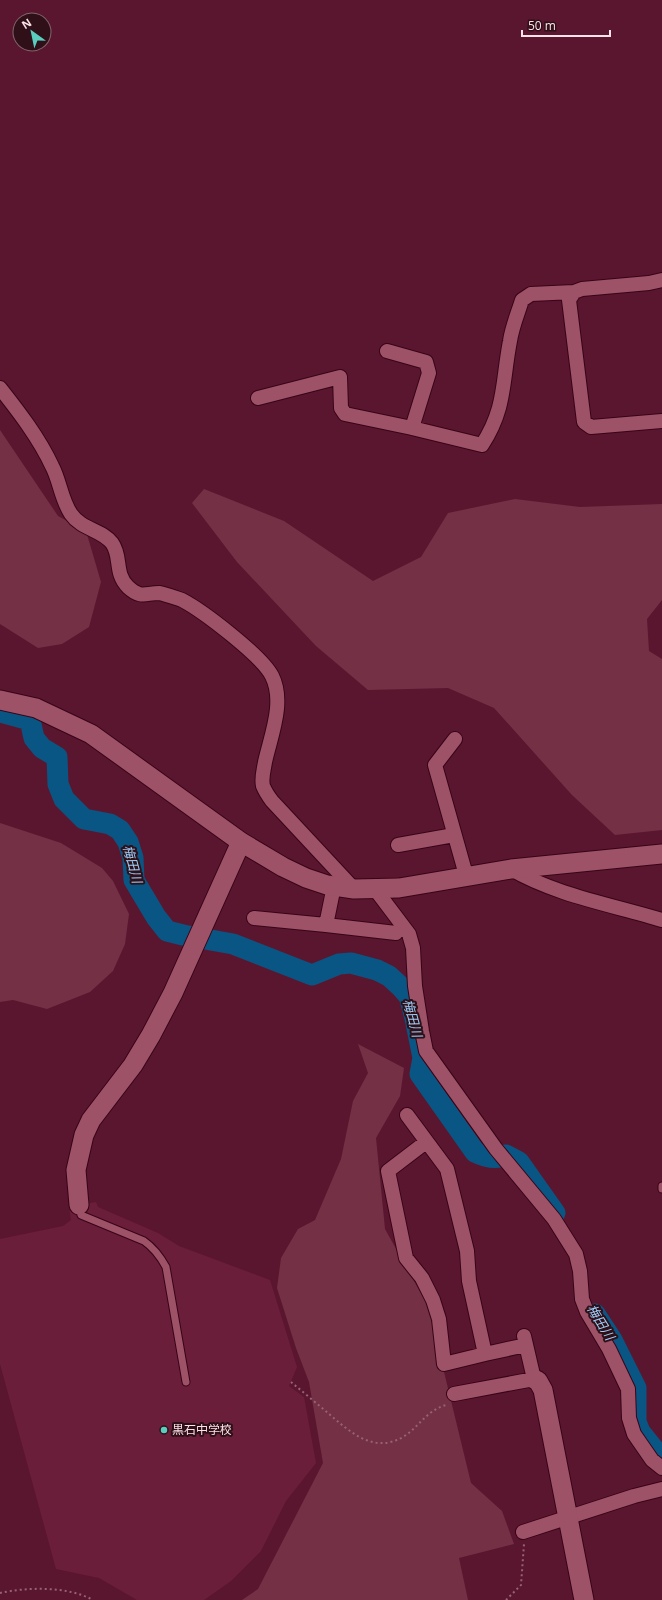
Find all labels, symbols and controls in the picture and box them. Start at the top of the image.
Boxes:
north arrow [12,12,52,52]
scale bar [522,12,610,38]
text: N [18,14,34,32]
text: 50 m [528,17,556,34]
water label: 梅田川 [119,843,147,887]
water label: 梅田川 [399,997,427,1041]
water label: 梅田川 [583,1301,620,1345]
place label: 黒石中学校 [172,1421,232,1438]
marker: 黒石中学校 [159,1425,169,1435]

